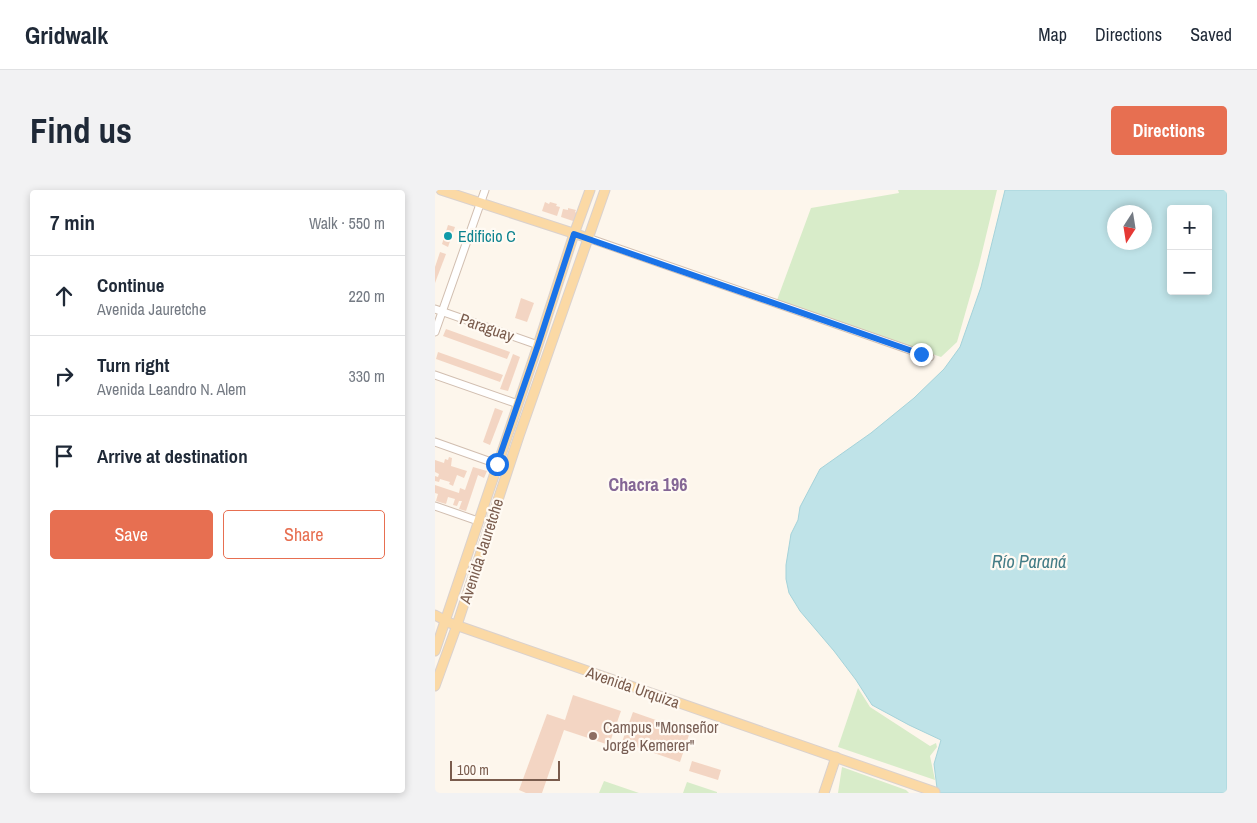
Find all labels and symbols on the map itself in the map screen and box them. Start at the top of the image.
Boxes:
north arrow [1107,205,1152,250]
place label: Edificio C [458,225,516,247]
marker: Edificio C [442,230,454,242]
street label: Paraguay [457,307,518,347]
route end [910,343,933,366]
route start [486,453,509,476]
district label: Chacra 196 [609,472,687,497]
street label: Avenida Jauretche [453,496,508,607]
water label: Río Paraná [992,549,1066,574]
street label: Avenida Urquiza [582,660,683,714]
place label: Campus "Monseñor Jorge Kemerer" [603,716,719,756]
marker: Campus "Monseñor Jorge Kemerer" [587,730,599,742]
scale bar [450,758,560,781]

